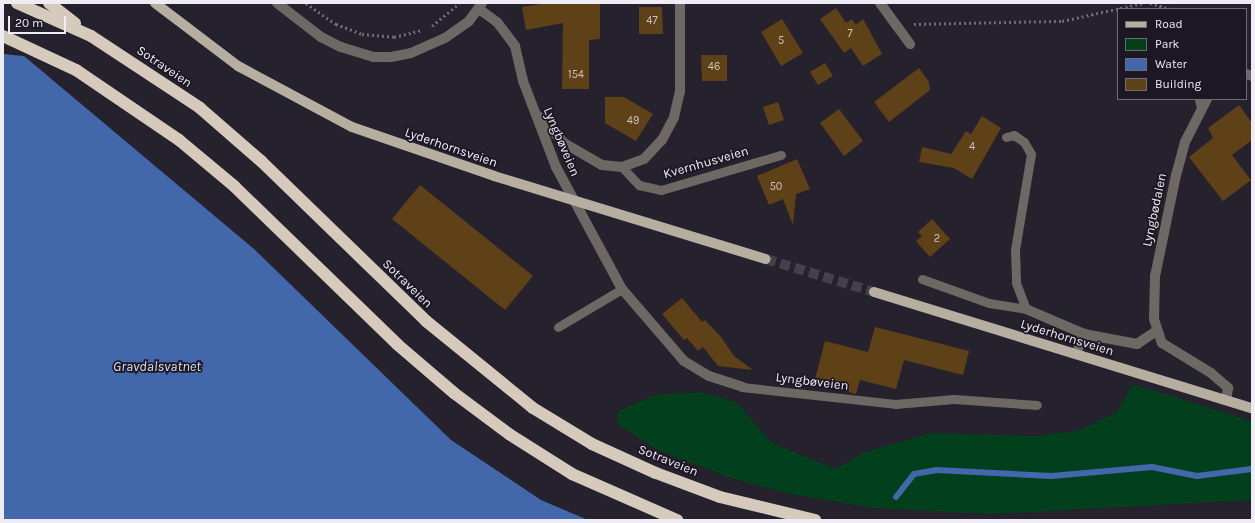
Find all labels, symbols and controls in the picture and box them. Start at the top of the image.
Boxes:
scale bar [10,8,68,34]
legend [1117,8,1247,100]
house number: 47 [646,14,658,28]
text: 20 m [15,16,43,30]
text: Road [1155,17,1183,31]
house number: 7 [847,27,853,41]
house number: 5 [778,34,784,48]
text: Park [1155,37,1179,51]
street label: Sotraveien [133,43,195,91]
text: Water [1155,57,1187,71]
house number: 46 [708,60,720,74]
house number: 154 [568,68,584,82]
text: Building [1155,77,1201,91]
street label: Lyngbøveien [539,105,583,179]
house number: 49 [627,114,639,128]
street label: Lyderhornsveien [403,125,499,171]
house number: 4 [969,140,975,154]
street label: Kvernhusveien [662,143,750,183]
street label: Lyngbødalen [1140,172,1170,248]
house number: 50 [770,180,782,194]
house number: 2 [934,232,940,246]
street label: Sotraveien [379,256,435,312]
street label: Lyderhornsveien [1018,316,1116,360]
water label: Gravdalsvatnet [113,359,201,375]
street label: Lyngbøveien [775,370,849,394]
street label: Sotraveien [636,442,700,480]

